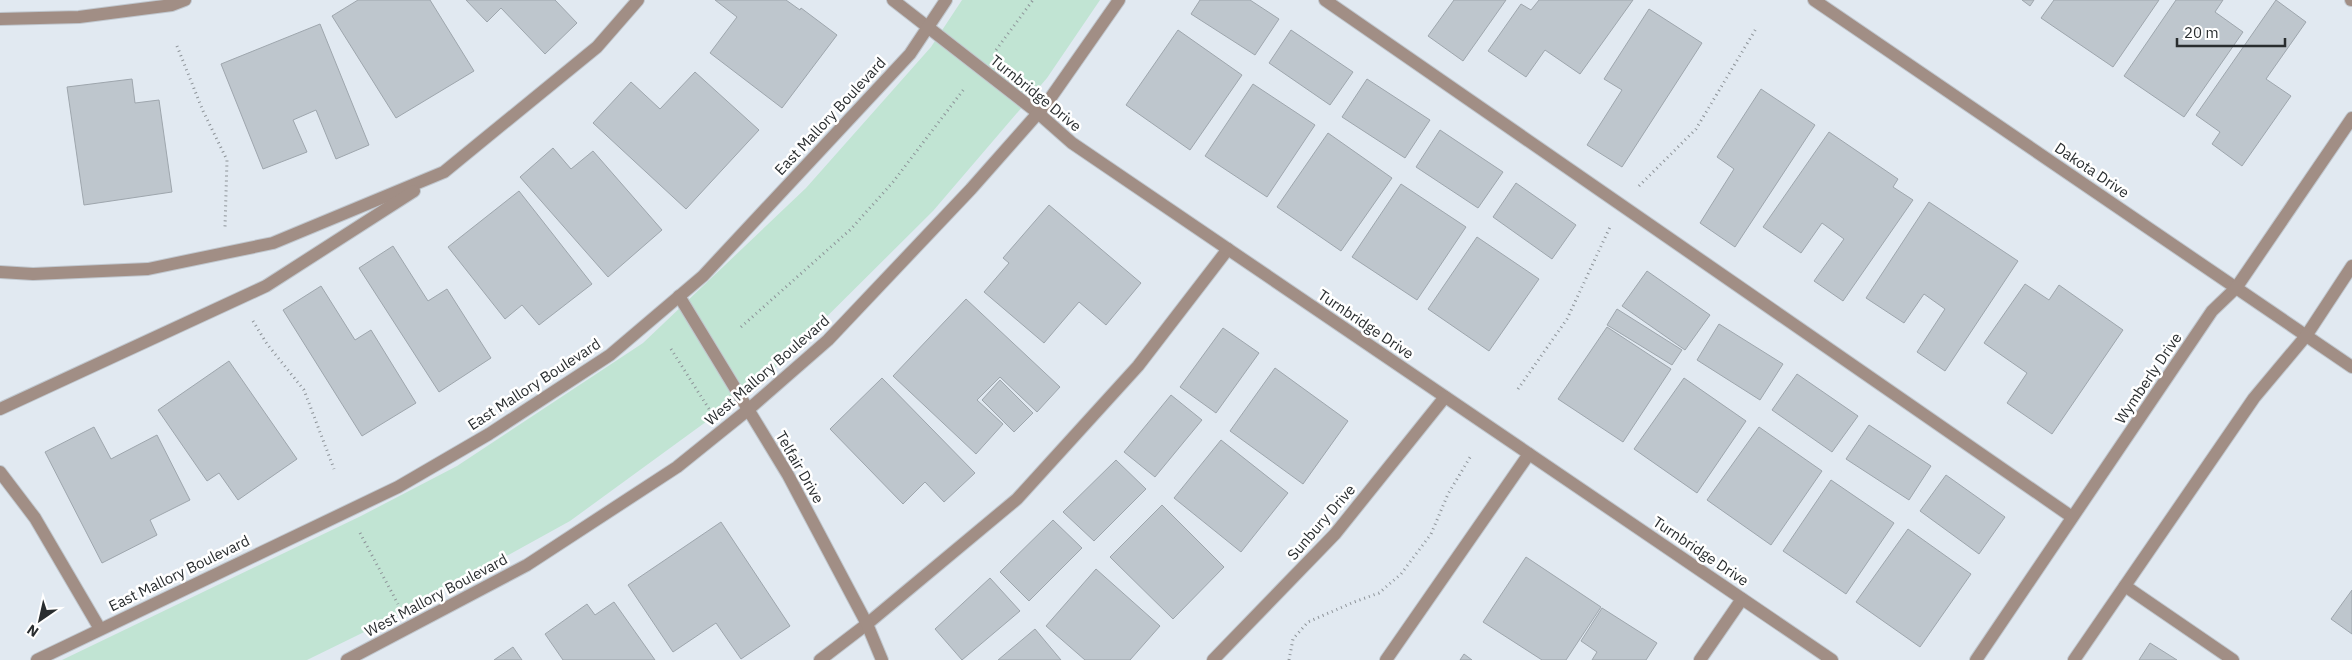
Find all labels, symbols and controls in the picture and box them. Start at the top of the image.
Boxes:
scale bar [2177,15,2284,47]
text: 20 m [2184,23,2219,42]
street label: Turnbridge Drive [987,51,1085,135]
street label: East Mallory Boulevard [770,53,890,179]
street label: Dakota Drive [2051,138,2133,202]
street label: Turnbridge Drive [1314,285,1418,363]
street label: West Mallory Boulevard [701,311,833,429]
street label: Wymberly Drive [2110,329,2186,427]
street label: East Mallory Boulevard [464,334,604,434]
street label: Telfair Drive [772,427,828,507]
street label: Sunbury Drive [1283,480,1359,564]
street label: Turnbridge Drive [1649,512,1753,590]
street label: East Mallory Boulevard [105,531,253,615]
street label: West Mallory Boulevard [361,549,511,641]
north arrow [15,595,65,645]
text: N [23,620,42,641]

